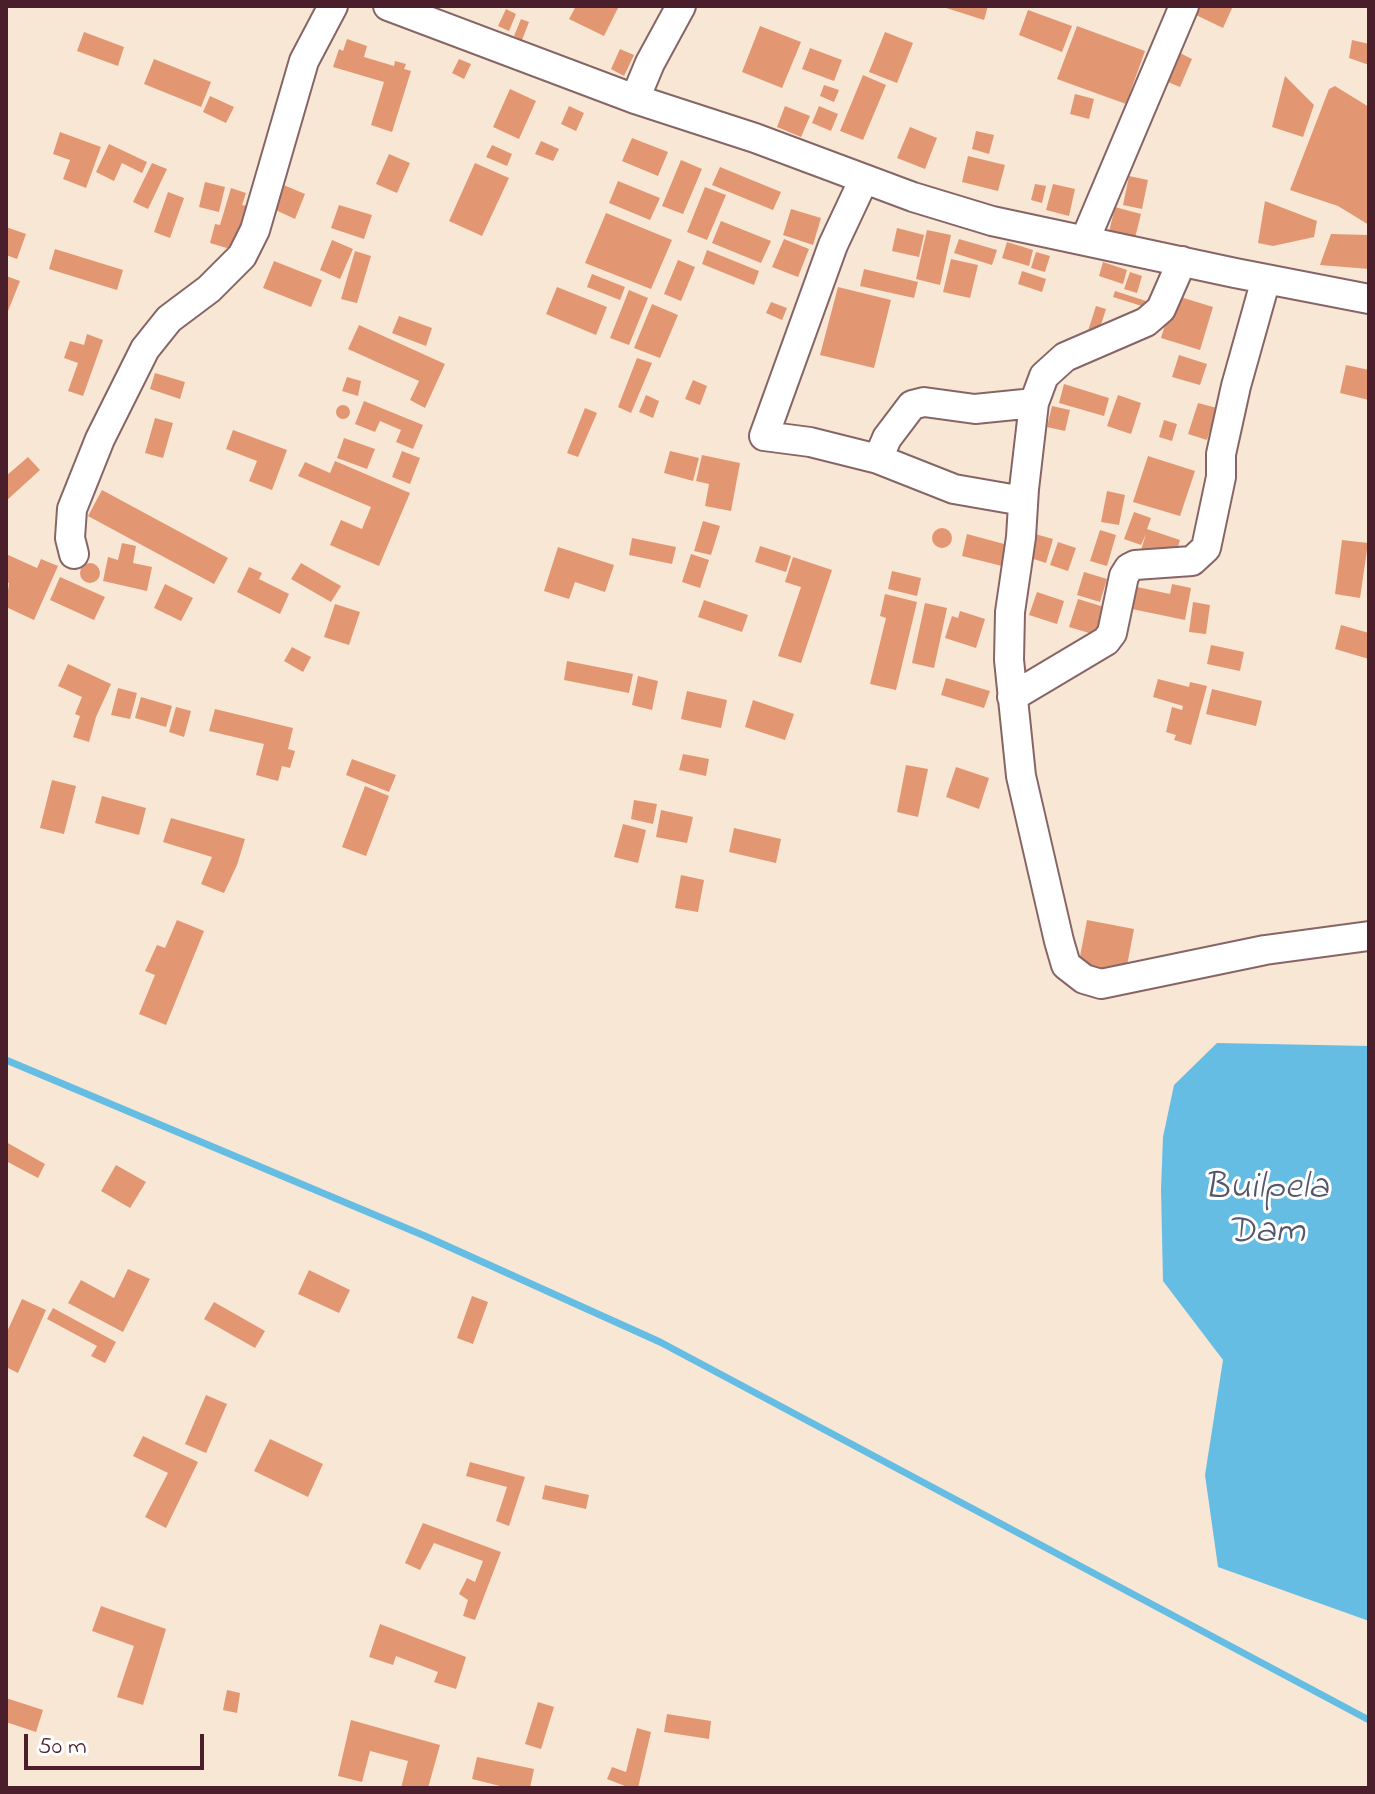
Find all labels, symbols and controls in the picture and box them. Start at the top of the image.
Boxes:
water label: Builpela Dam [1203,1168,1329,1258]
scale bar [28,1718,208,1768]
text: 50 m [38,1730,87,1765]

